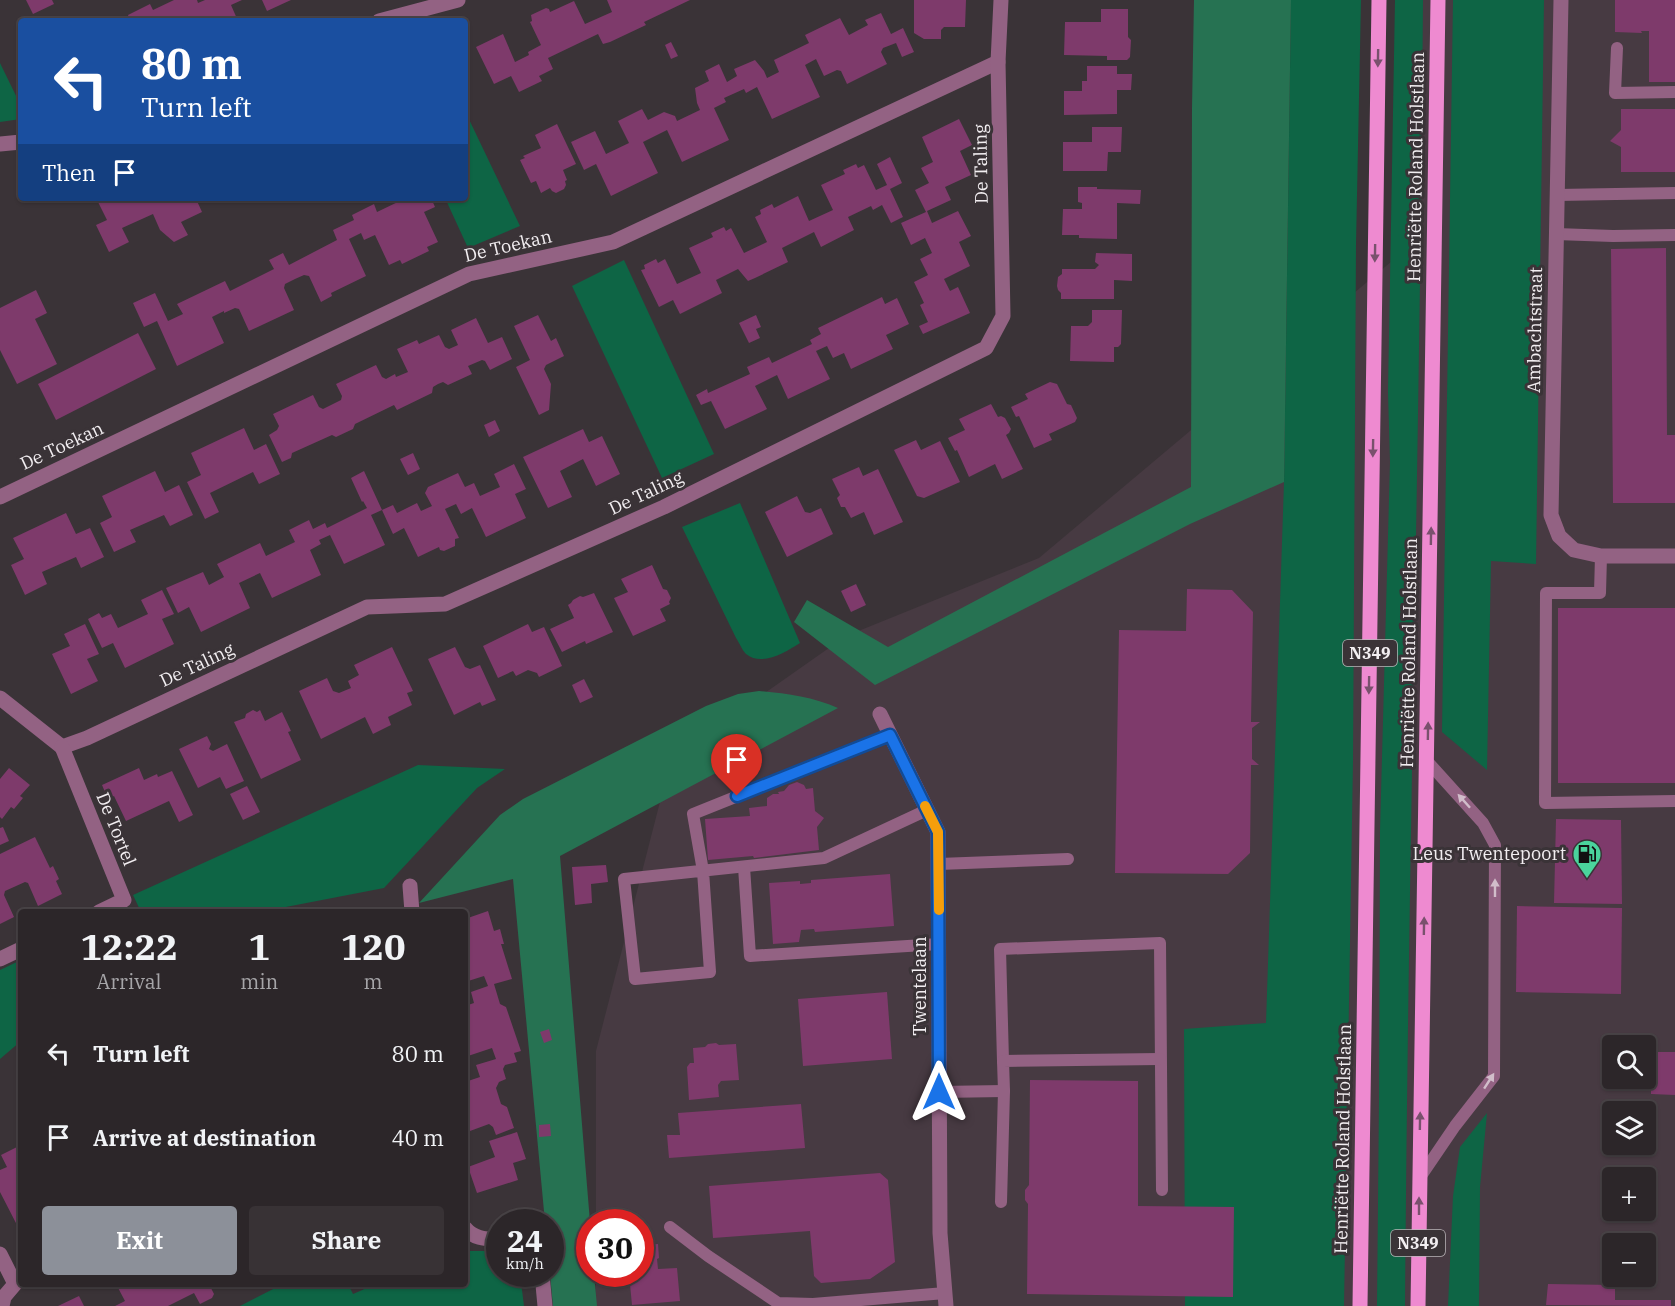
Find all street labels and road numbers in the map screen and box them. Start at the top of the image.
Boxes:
street label: Henriëtte Roland Holstlaan [1402,52,1429,282]
street label: De Taling [968,124,993,204]
street label: De Toekan [462,224,554,267]
street label: Ambachtstraat [1522,267,1547,393]
street label: De Toekan [16,416,107,475]
street label: De Taling [605,465,687,520]
street label: Henriëtte Roland Holstlaan [1395,538,1422,768]
street label: De Taling [156,637,238,692]
road number: N349 [1343,640,1397,666]
street label: De Tortel [91,789,142,869]
street label: Twentelaan [908,936,931,1036]
street label: Henriëtte Roland Holstlaan [1329,1024,1356,1254]
road number: N349 [1391,1230,1445,1256]

